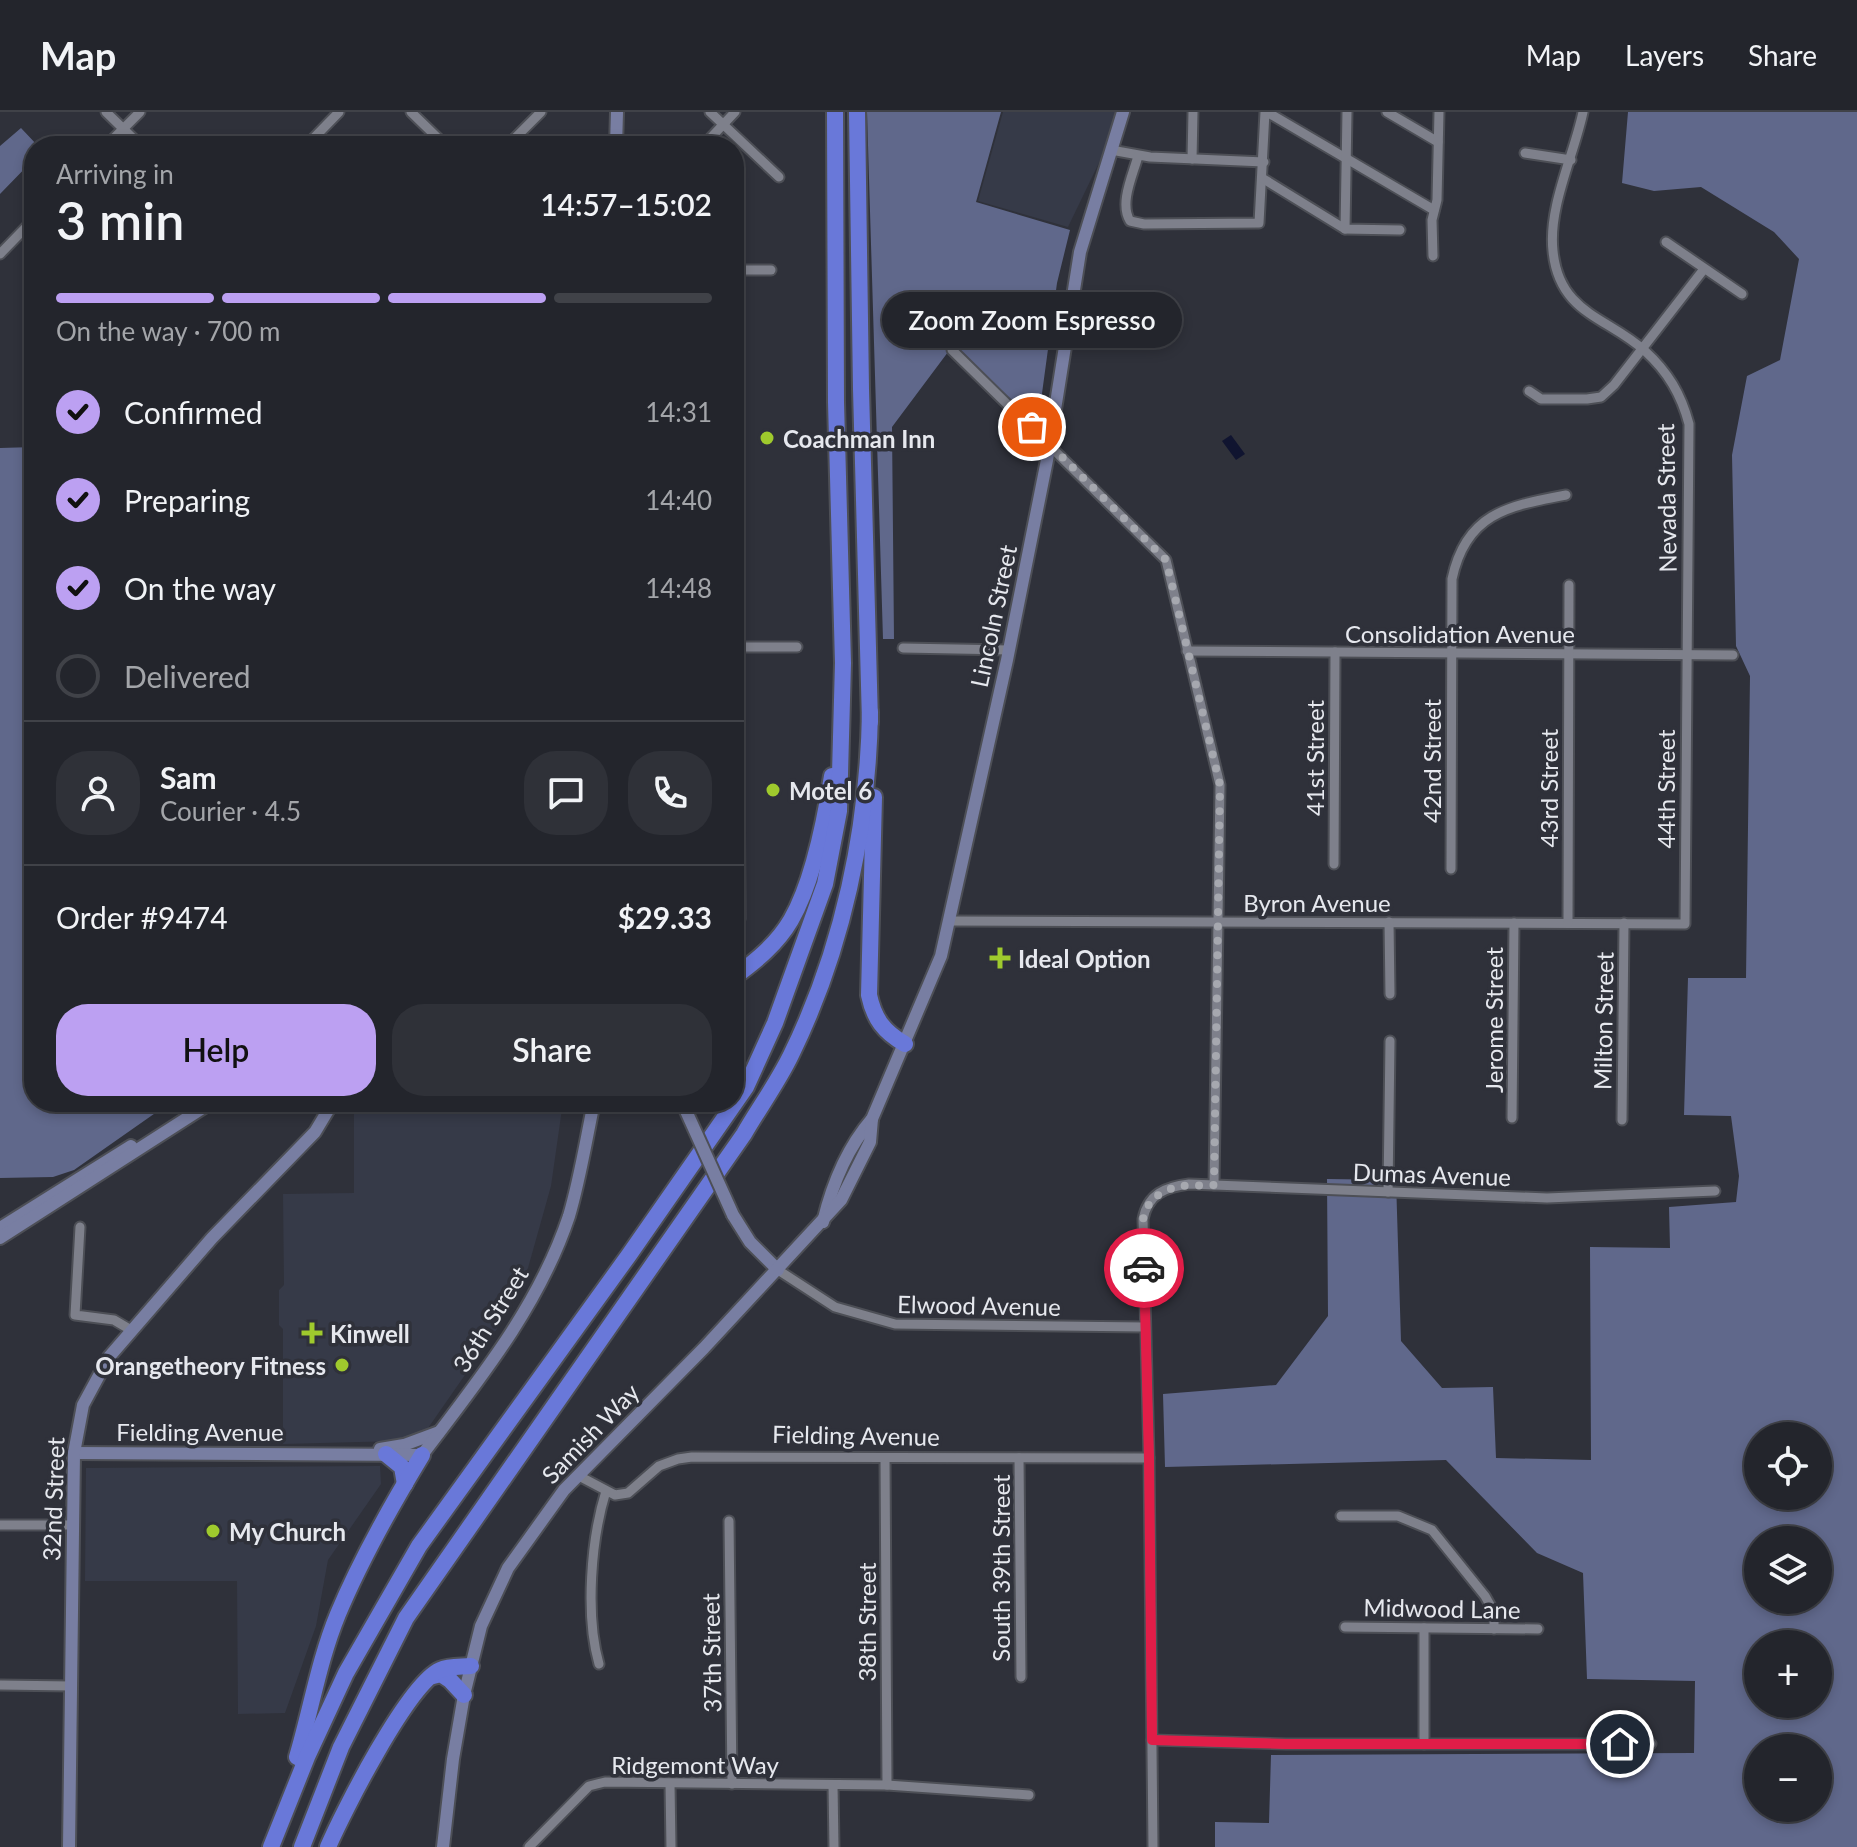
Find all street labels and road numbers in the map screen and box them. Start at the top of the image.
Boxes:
street label: Nevada Street [1650,423,1682,573]
street label: Lincoln Street [964,542,1022,690]
street label: Consolidation Avenue [1345,619,1575,648]
street label: 42nd Street [1417,699,1446,823]
street label: 41st Street [1300,700,1329,816]
street label: 43rd Street [1534,728,1563,847]
street label: 44th Street [1651,729,1680,849]
street label: Byron Avenue [1243,888,1391,917]
street label: Jerome Street [1479,947,1508,1093]
street label: Milton Street [1587,951,1619,1090]
street label: Dumas Avenue [1352,1157,1512,1191]
street label: 36th Street [446,1260,534,1377]
street label: Elwood Avenue [897,1289,1061,1321]
street label: Samish Way [535,1377,645,1489]
street label: Fielding Avenue [116,1417,284,1446]
street label: Fielding Avenue [772,1419,940,1451]
street label: 32nd Street [36,1436,70,1561]
street label: South 39th Street [986,1474,1015,1662]
street label: 38th Street [852,1562,881,1682]
street label: Midwood Lane [1363,1592,1521,1624]
street label: 37th Street [695,1593,727,1713]
street label: Ridgemont Way [611,1750,779,1779]

